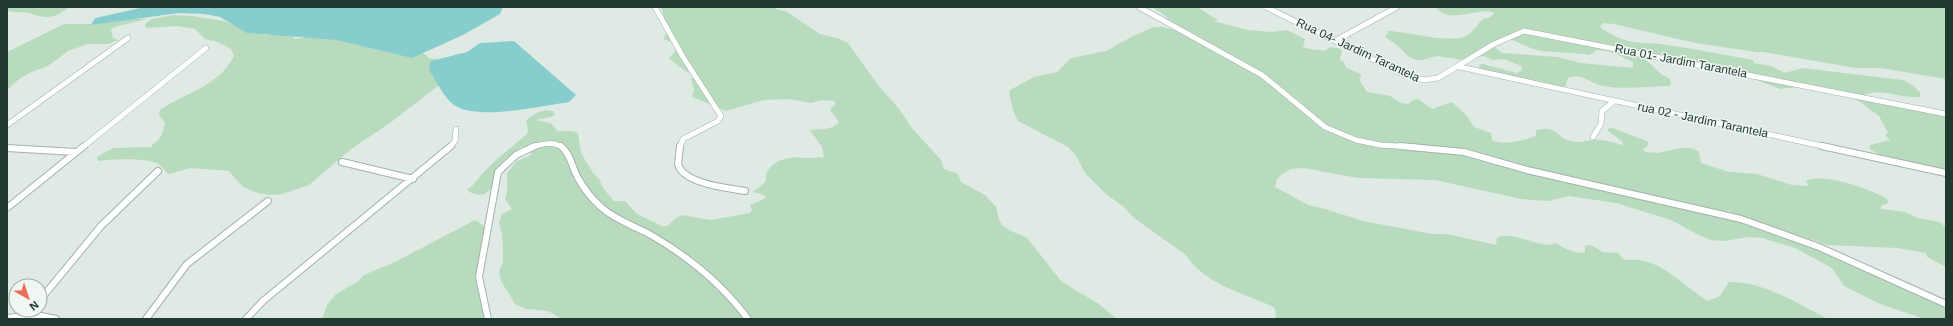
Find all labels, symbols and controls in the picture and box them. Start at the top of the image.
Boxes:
street label: Rua 04- Jardim Tarantela [1294,15,1422,85]
street label: Rua 01- Jardim Tarantela [1614,41,1749,81]
street label: rua 02 - Jardim Tarantela [1636,99,1770,141]
north arrow [8,278,48,318]
text: N [27,299,41,313]

